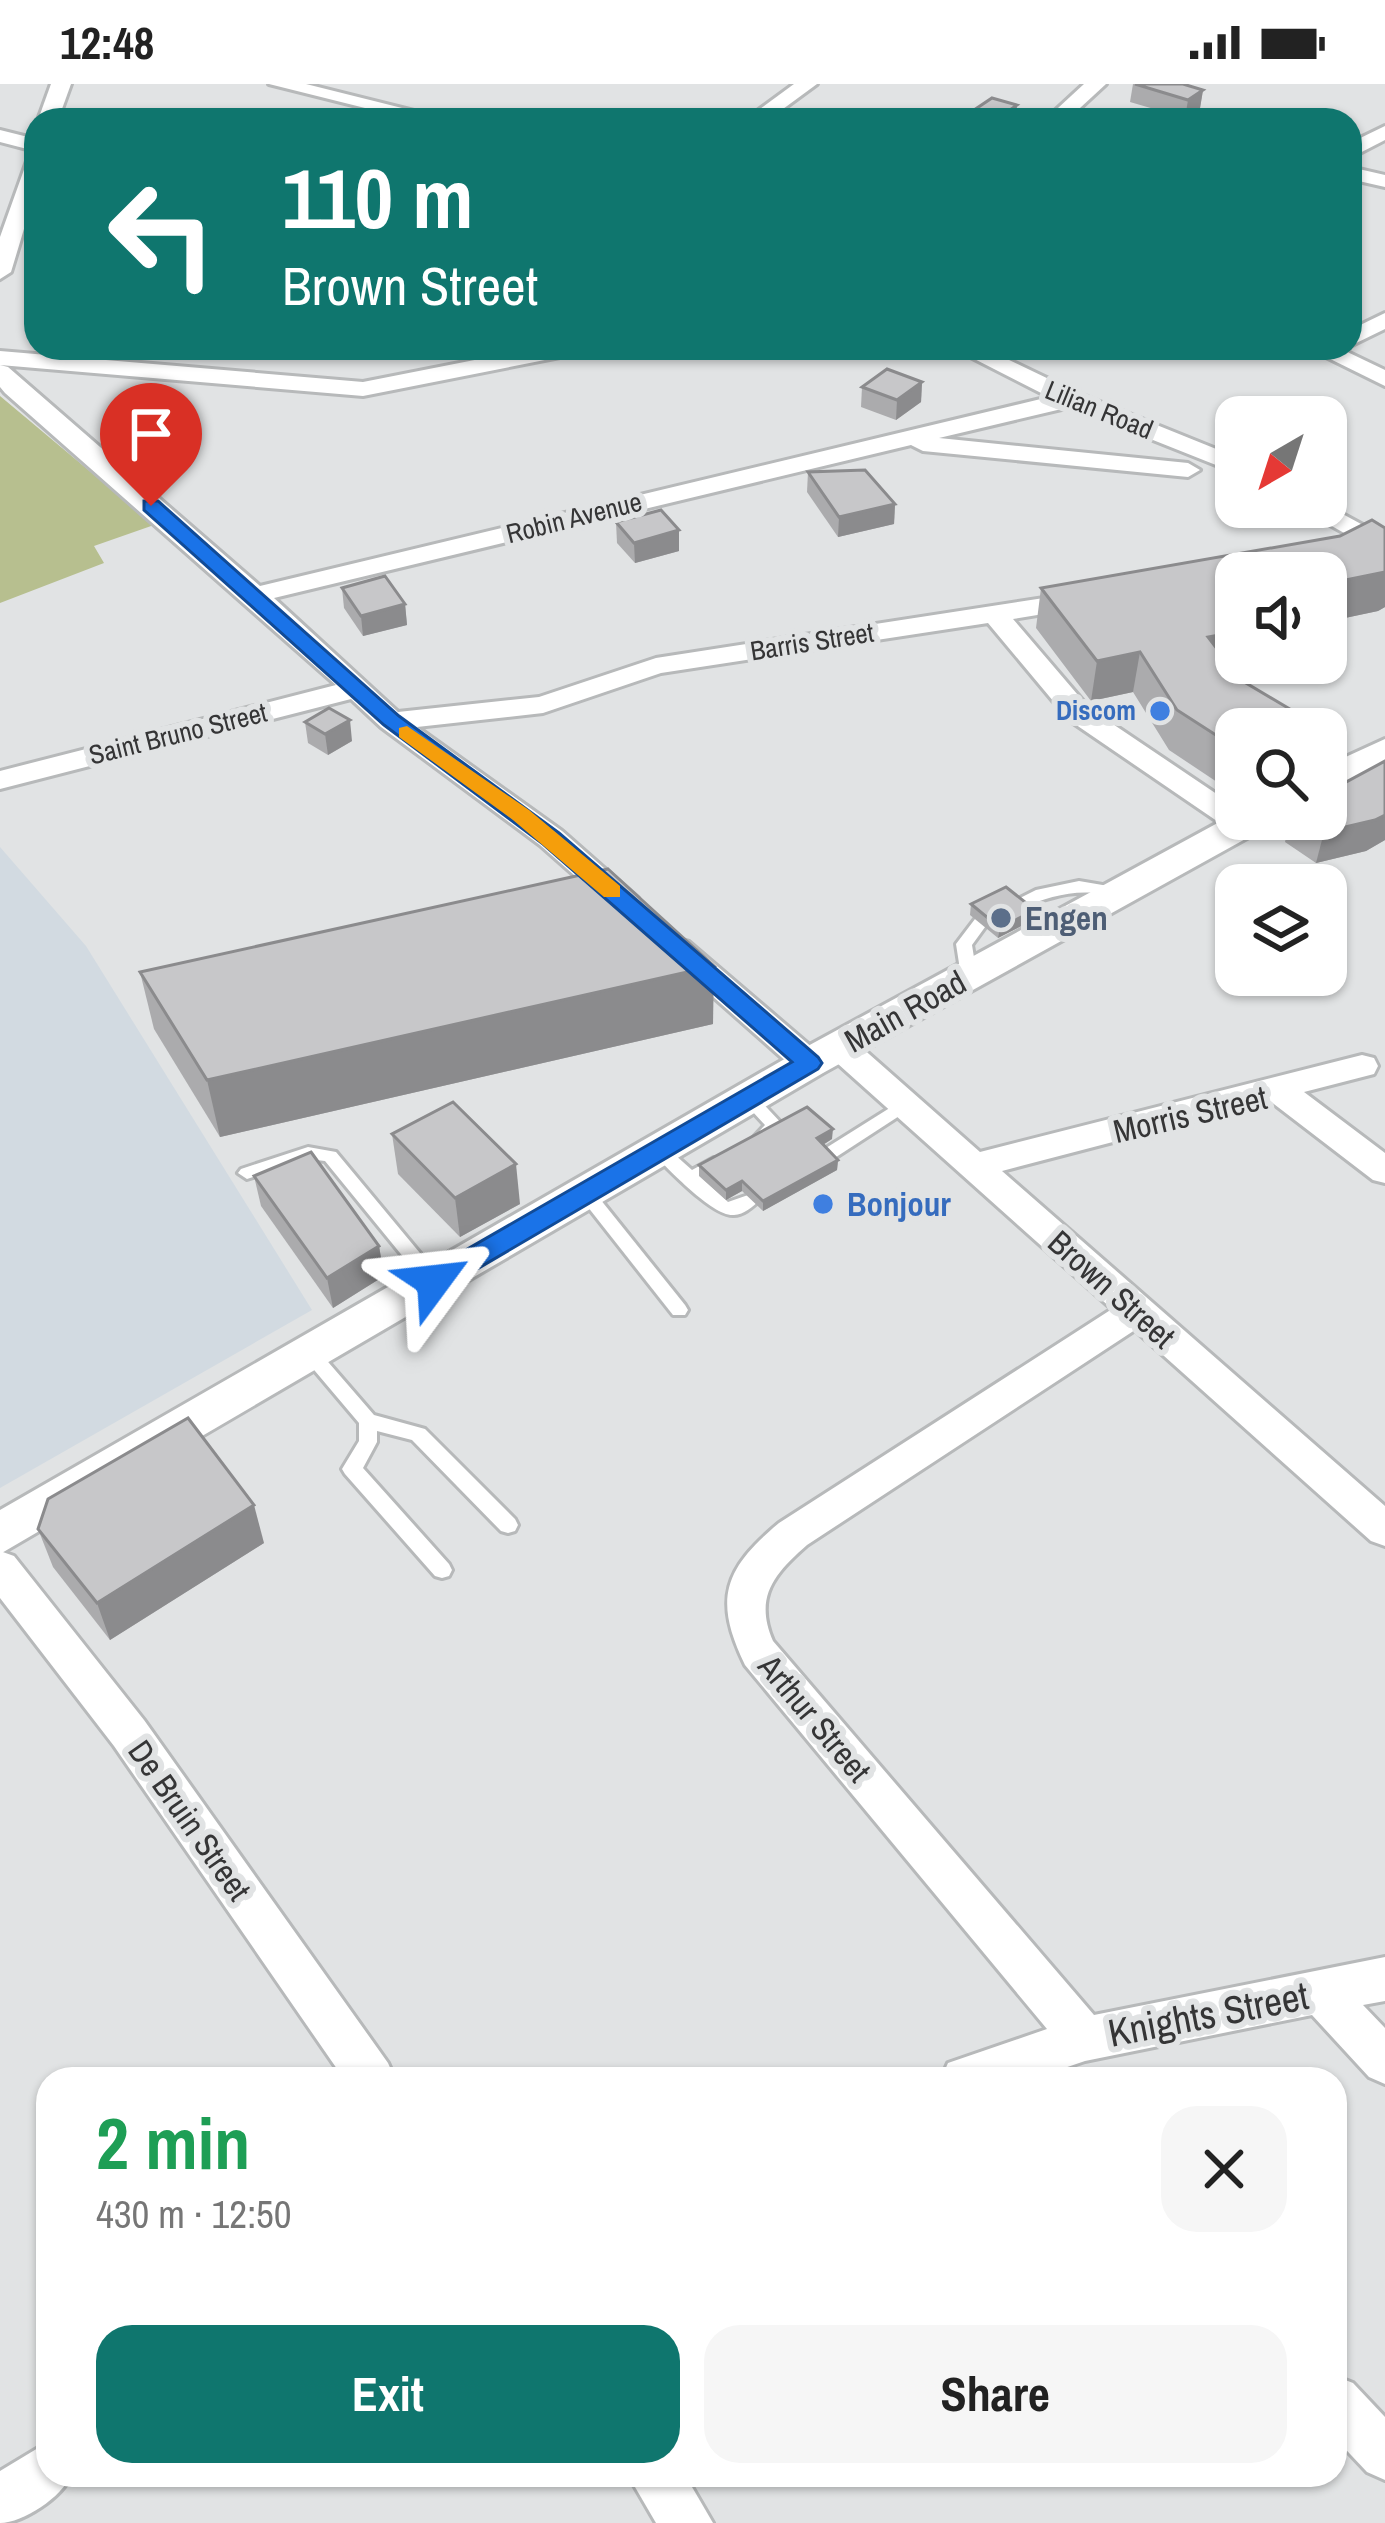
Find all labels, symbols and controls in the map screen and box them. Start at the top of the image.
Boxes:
text: 12:48 [60,12,154,73]
text: 110 m [282,141,474,254]
icon: left [84,156,240,312]
text: Brown Street [282,249,538,322]
street label: Lilian Road [1040,371,1159,447]
pin [100,383,202,506]
north arrow [1215,396,1347,528]
map controls [1215,396,1347,996]
icon: arrive [118,401,184,467]
street label: Robin Avenue [502,483,645,551]
button: sound [1215,552,1347,684]
street label: Barris Street [748,614,876,669]
place label: Discom [1056,692,1136,728]
street label: Saint Bruno Street [85,694,270,773]
marker: Discom [1147,698,1173,724]
button: search [1215,708,1347,840]
button: layers [1215,864,1347,996]
place label: Engen [1025,896,1108,940]
marker: Engen [988,905,1014,931]
street label: Main Road [836,960,974,1062]
street label: Morris Street [1109,1075,1271,1153]
place label: Bonjour [847,1182,951,1226]
marker: Bonjour [810,1191,836,1217]
position arrow [371,1218,497,1344]
street label: Brown Street [1039,1220,1185,1358]
street label: Arthur Street [748,1644,881,1791]
street label: De Bruin Street [118,1731,262,1909]
street label: Knights Street [1104,1969,1313,2059]
text: 2 min [96,2094,250,2191]
button: close [1161,2106,1287,2232]
text: 430 m · 12:50 [96,2188,292,2240]
button: Exit [96,2325,680,2463]
button: Share [704,2325,1287,2463]

